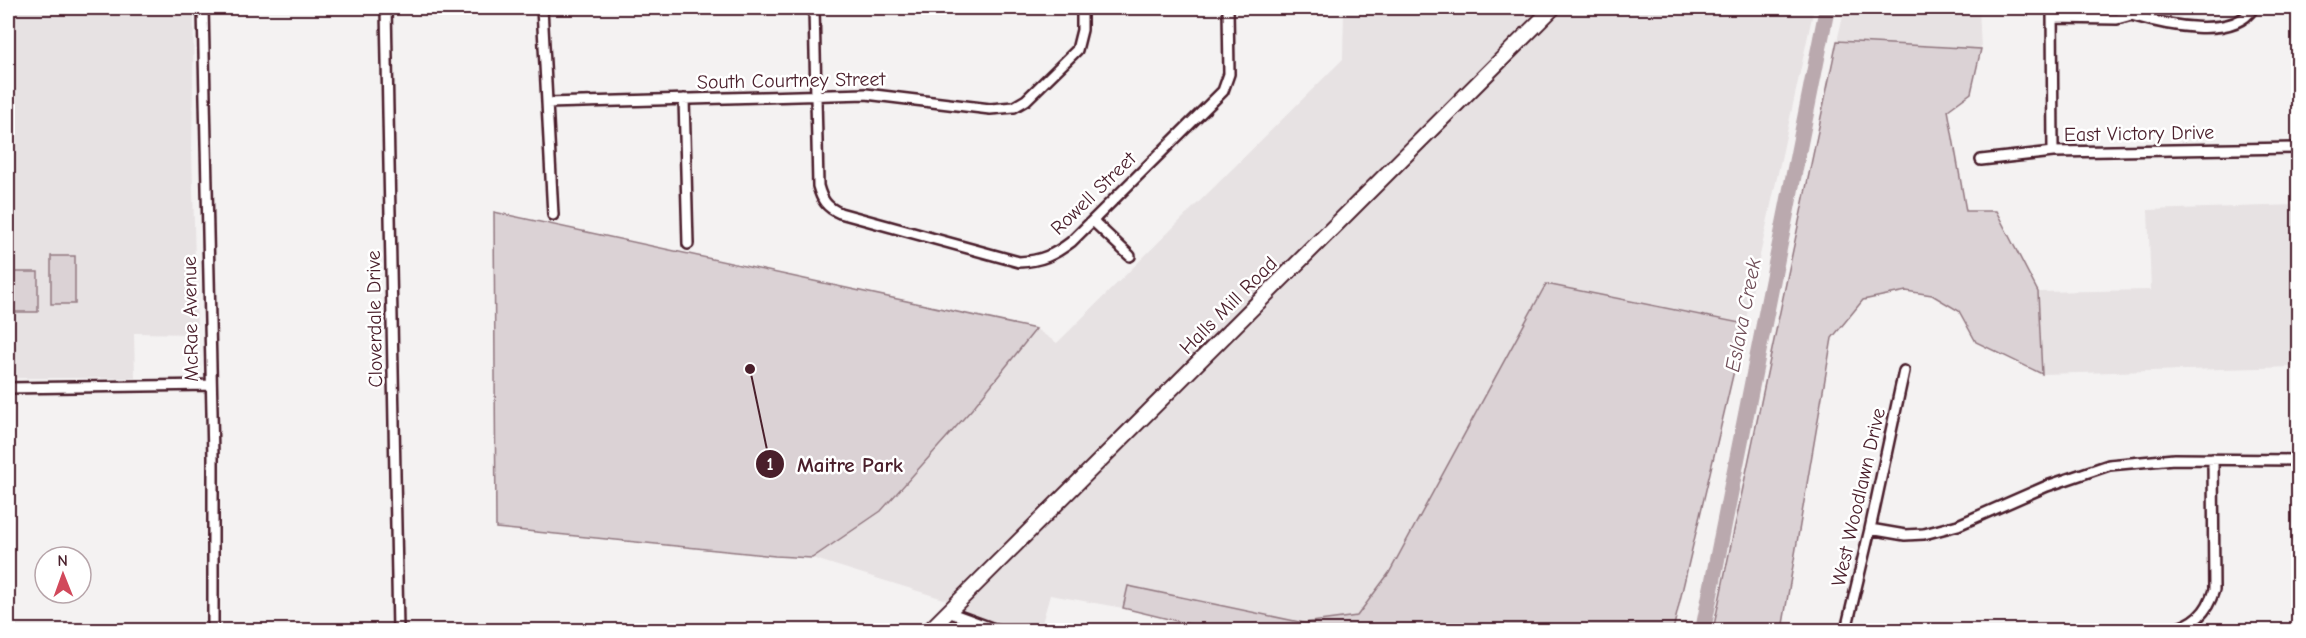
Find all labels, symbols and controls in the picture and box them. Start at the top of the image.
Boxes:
street label: South Courtney Street [697,67,887,94]
street label: East Victory Drive [2064,121,2214,146]
street label: Rowell Street [1046,146,1142,240]
street label: Cloverdale Drive [362,250,387,388]
street label: Halls Mill Road [1175,252,1282,359]
water label: Eslava Creek [1720,255,1766,374]
street label: McRae Avenue [178,256,203,382]
street label: West Woodlawn Drive [1827,406,1890,589]
callout: Maitre Park [755,445,915,484]
text: Maitre Park [797,453,904,477]
text: 1 [766,454,774,475]
north arrow [33,545,93,605]
text: N [57,552,68,570]

